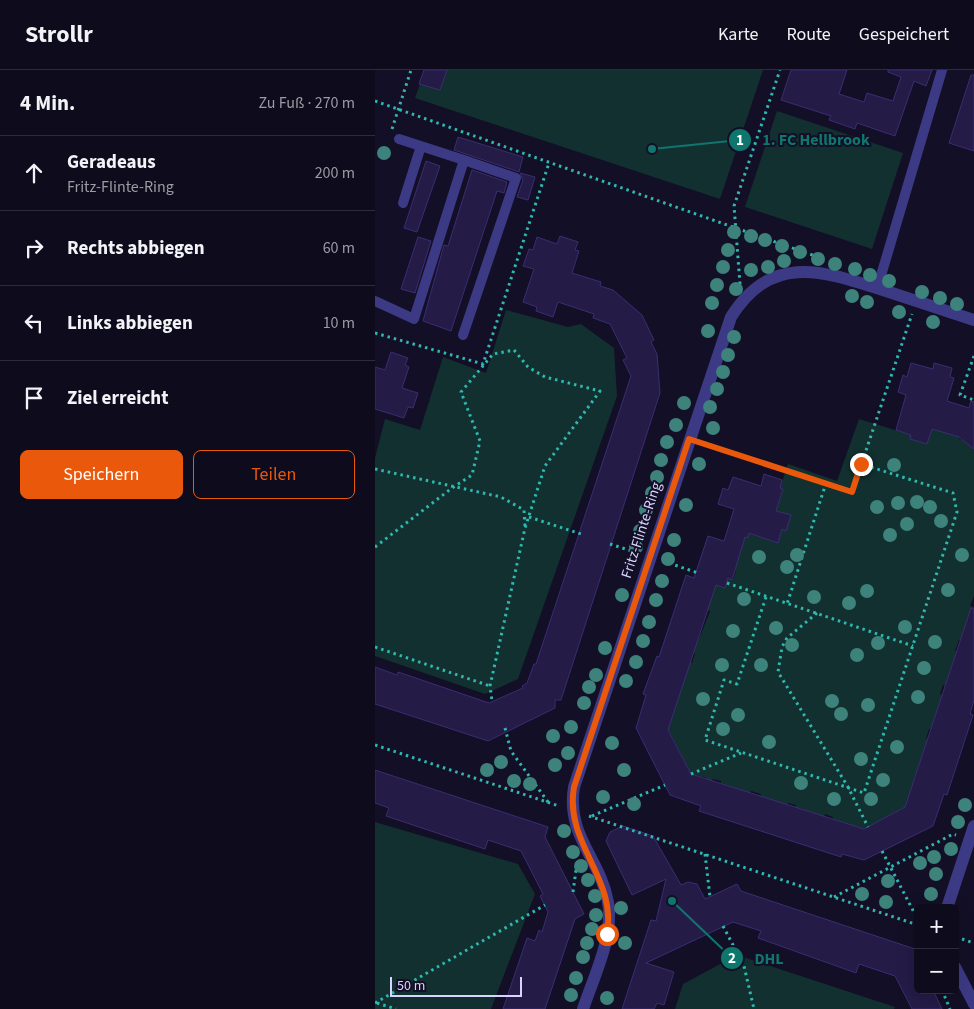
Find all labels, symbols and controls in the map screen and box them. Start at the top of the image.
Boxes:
text: Strollr [25,17,93,52]
text: Karte [718,22,758,47]
text: Route [786,22,831,47]
text: Gespeichert [859,22,949,47]
text: 4 Min. [20,88,75,118]
text: Zu Fuß · 270 m [259,92,355,114]
callout: 1. FC Hellbrook [728,124,880,155]
text: 1. FC Hellbrook [762,129,870,151]
text: 1 [736,130,744,151]
text: Geradeaus [67,149,156,176]
icon: ahead [20,159,48,187]
text: 200 m [315,162,355,184]
text: Fritz-Flinte-Ring [67,176,174,198]
icon: right [20,234,48,262]
text: Rechts abbiegen [67,235,205,262]
text: 60 m [323,237,355,259]
icon: left [20,309,48,337]
text: Links abbiegen [67,310,193,337]
text: 10 m [323,312,355,334]
icon: arrive [20,384,48,412]
text: Ziel erreicht [67,385,168,412]
button: Speichern [20,450,183,499]
button: Teilen [193,450,355,499]
route end [850,453,873,476]
street label: Fritz-Flinte-Ring [616,479,667,581]
map controls [914,904,959,994]
button: + [914,904,959,949]
route start [596,923,619,946]
callout: DHL [720,942,794,973]
text: 2 [728,948,736,969]
text: DHL [754,948,784,970]
button: − [914,949,959,994]
scale bar [390,974,523,997]
text: 50 m [397,976,425,996]

